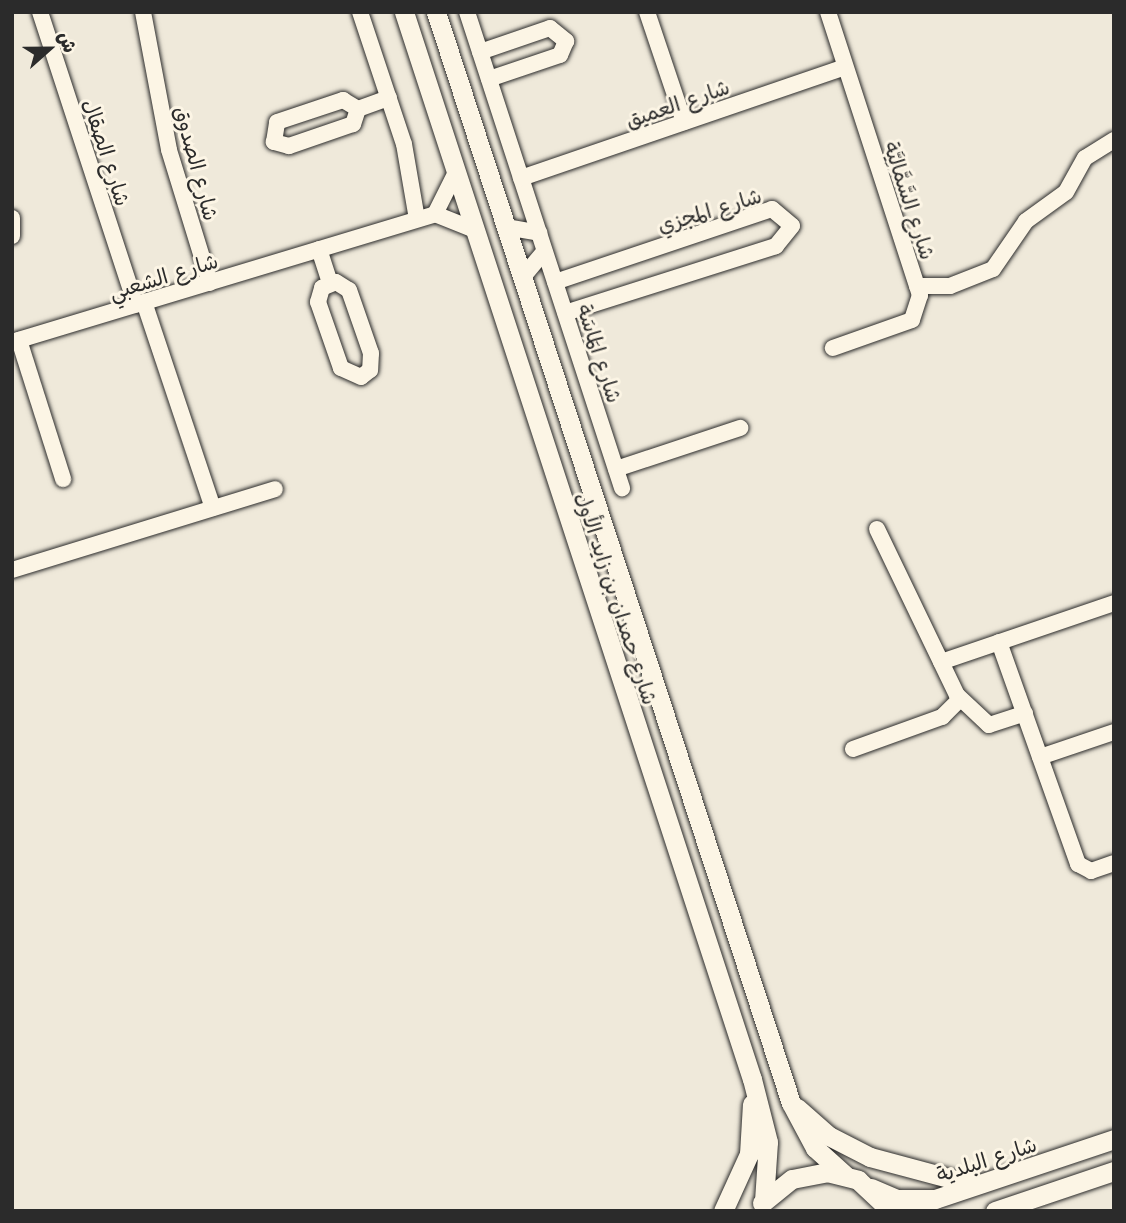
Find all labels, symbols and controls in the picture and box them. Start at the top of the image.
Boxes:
north arrow [14,14,84,84]
text: ش [52,27,85,56]
street label: شارع العميق [622,72,732,132]
street label: شارع الصقال [79,95,137,209]
street label: شارع الصدوق [171,103,225,223]
street label: شارع السَّمَّالِيَّة [880,138,942,262]
street label: شارع المجزي [654,181,764,237]
street label: شارع الشعبي [105,246,221,304]
street label: شارع المَاسَة [573,300,629,406]
street label: شارع حمدان بن زايد الأول [572,489,664,707]
street label: شارع البلدية [933,1130,1039,1186]

